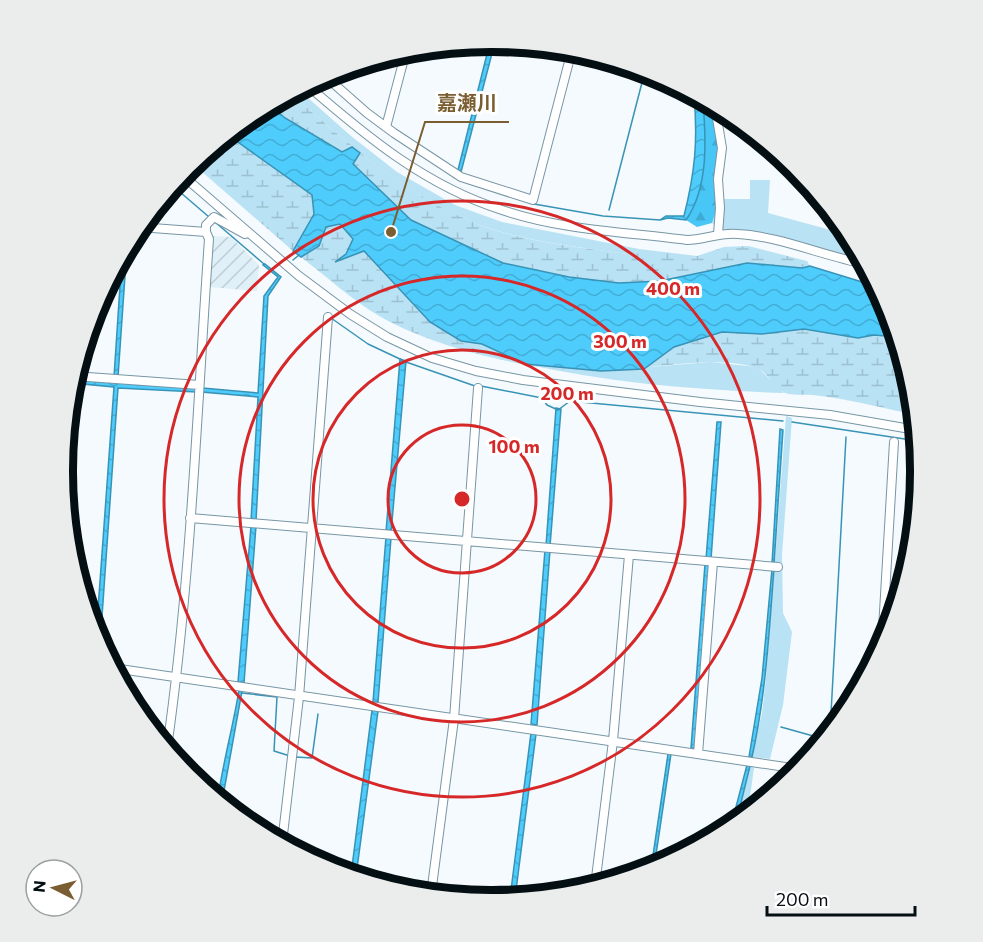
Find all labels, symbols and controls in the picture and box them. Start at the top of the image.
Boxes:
callout: 嘉瀬川 [425,84,509,122]
text: 嘉瀬川 [437,90,497,114]
text: 400 m [646,277,700,299]
text: 300 m [593,330,647,352]
text: 200 m [540,382,594,404]
text: 100 m [488,435,540,457]
centre of rings [452,489,472,509]
north arrow [24,858,84,918]
text: N [29,879,49,893]
scale bar [767,879,916,917]
text: 200 m [776,888,829,910]

